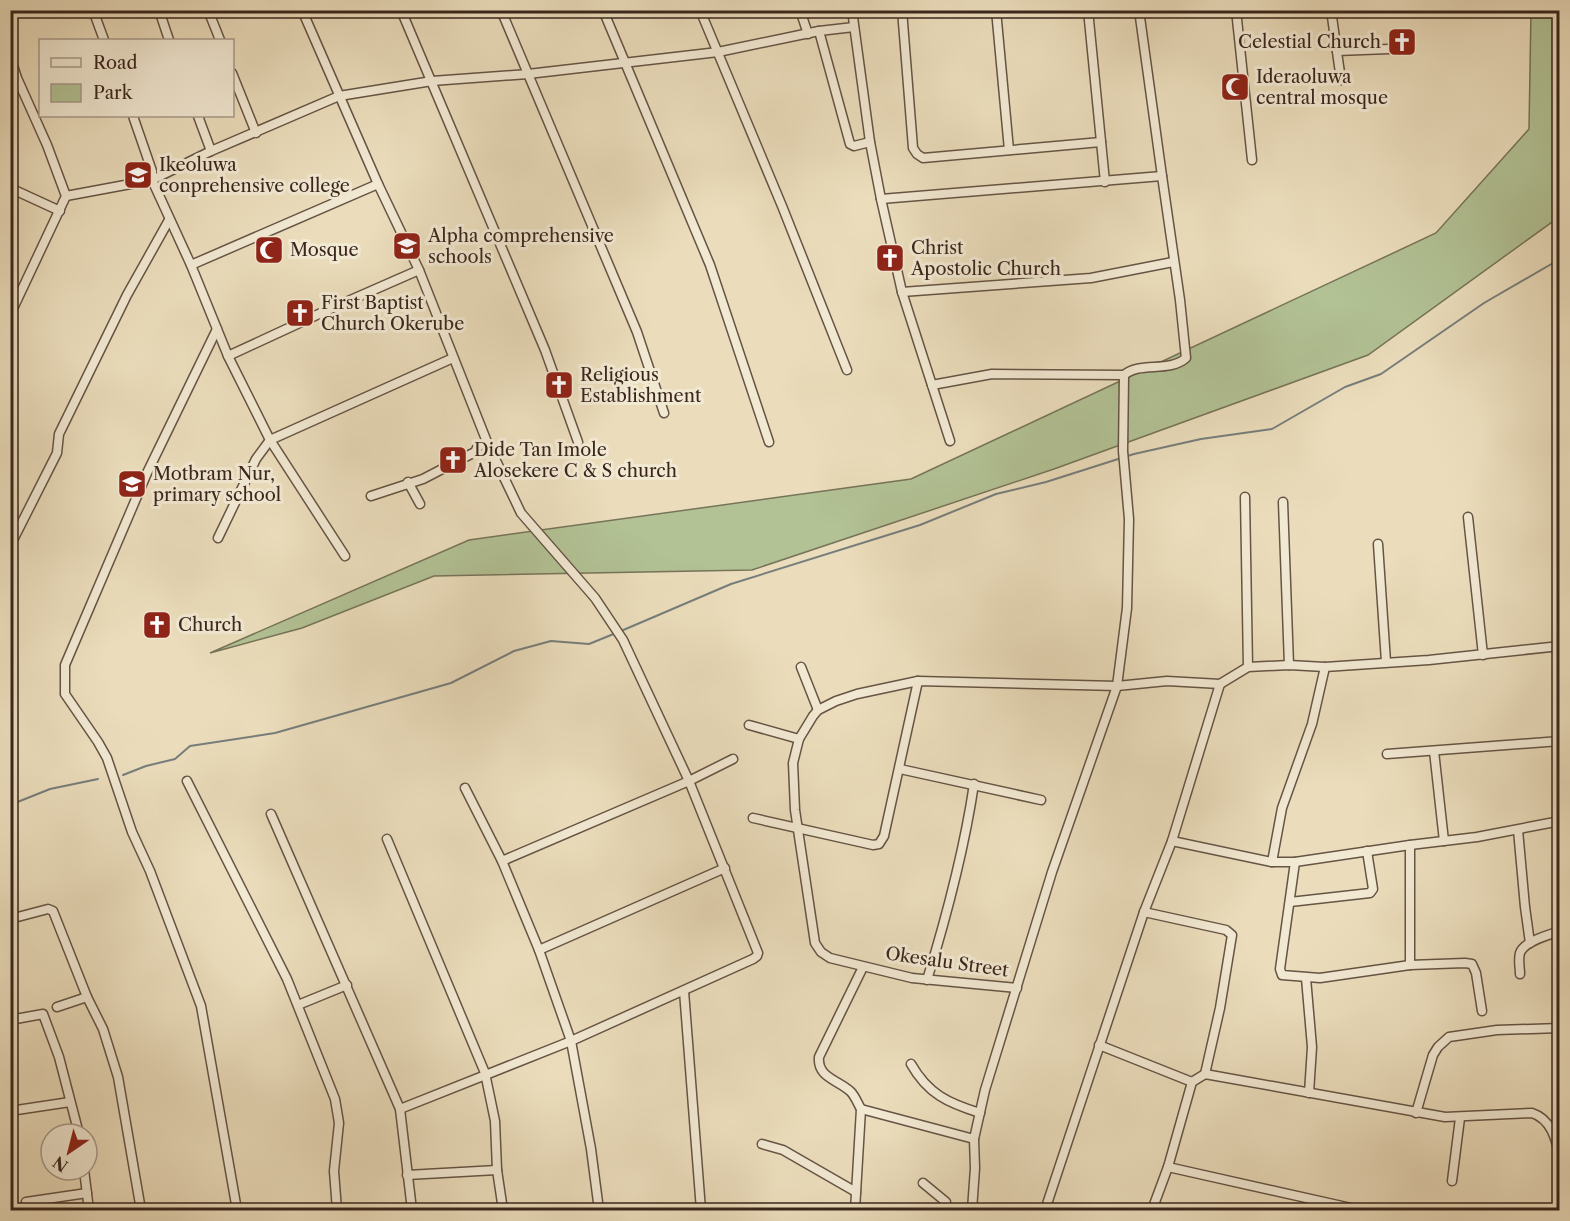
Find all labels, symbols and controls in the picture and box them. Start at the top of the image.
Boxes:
church icon: Celestial Church [1386,26,1418,58]
place label: Celestial Church [1238,31,1381,53]
legend [39,39,234,117]
text: Road [93,52,138,74]
place label: Ideraoluwa central mosque [1256,66,1388,109]
mosque icon: Ideraoluwa central mosque [1219,71,1251,103]
text: Park [93,82,134,104]
place label: Ikeoluwa conprehensive college [159,154,350,197]
school or university icon: Ikeoluwa conprehensive college [122,159,154,191]
place label: Alpha comprehensive schools [427,225,614,268]
school or university icon: Alpha comprehensive schools [391,230,423,262]
mosque icon: Mosque [253,234,285,266]
place label: Christ Apostolic Church [910,237,1061,280]
place label: Mosque [290,239,359,261]
church icon: Christ Apostolic Church [874,242,906,274]
place label: First Baptist Church Okerube [321,292,464,335]
church icon: First Baptist Church Okerube [284,297,316,329]
place label: Religious Establishment [580,364,702,407]
church icon: Religious Establishment [543,369,575,401]
place label: Dide Tan Imole Alosekere C & S church [473,439,677,482]
church icon: Dide Tan Imole Alosekere C & S church [437,444,469,476]
place label: Motbram Nur, primary school [153,463,281,506]
school or university icon: Motbram Nur, primary school [116,468,148,500]
church icon: Church [141,609,173,641]
place label: Church [178,614,242,636]
street label: Okesalu Street [884,942,1011,982]
north arrow [39,1122,99,1182]
text: N [49,1152,72,1176]

